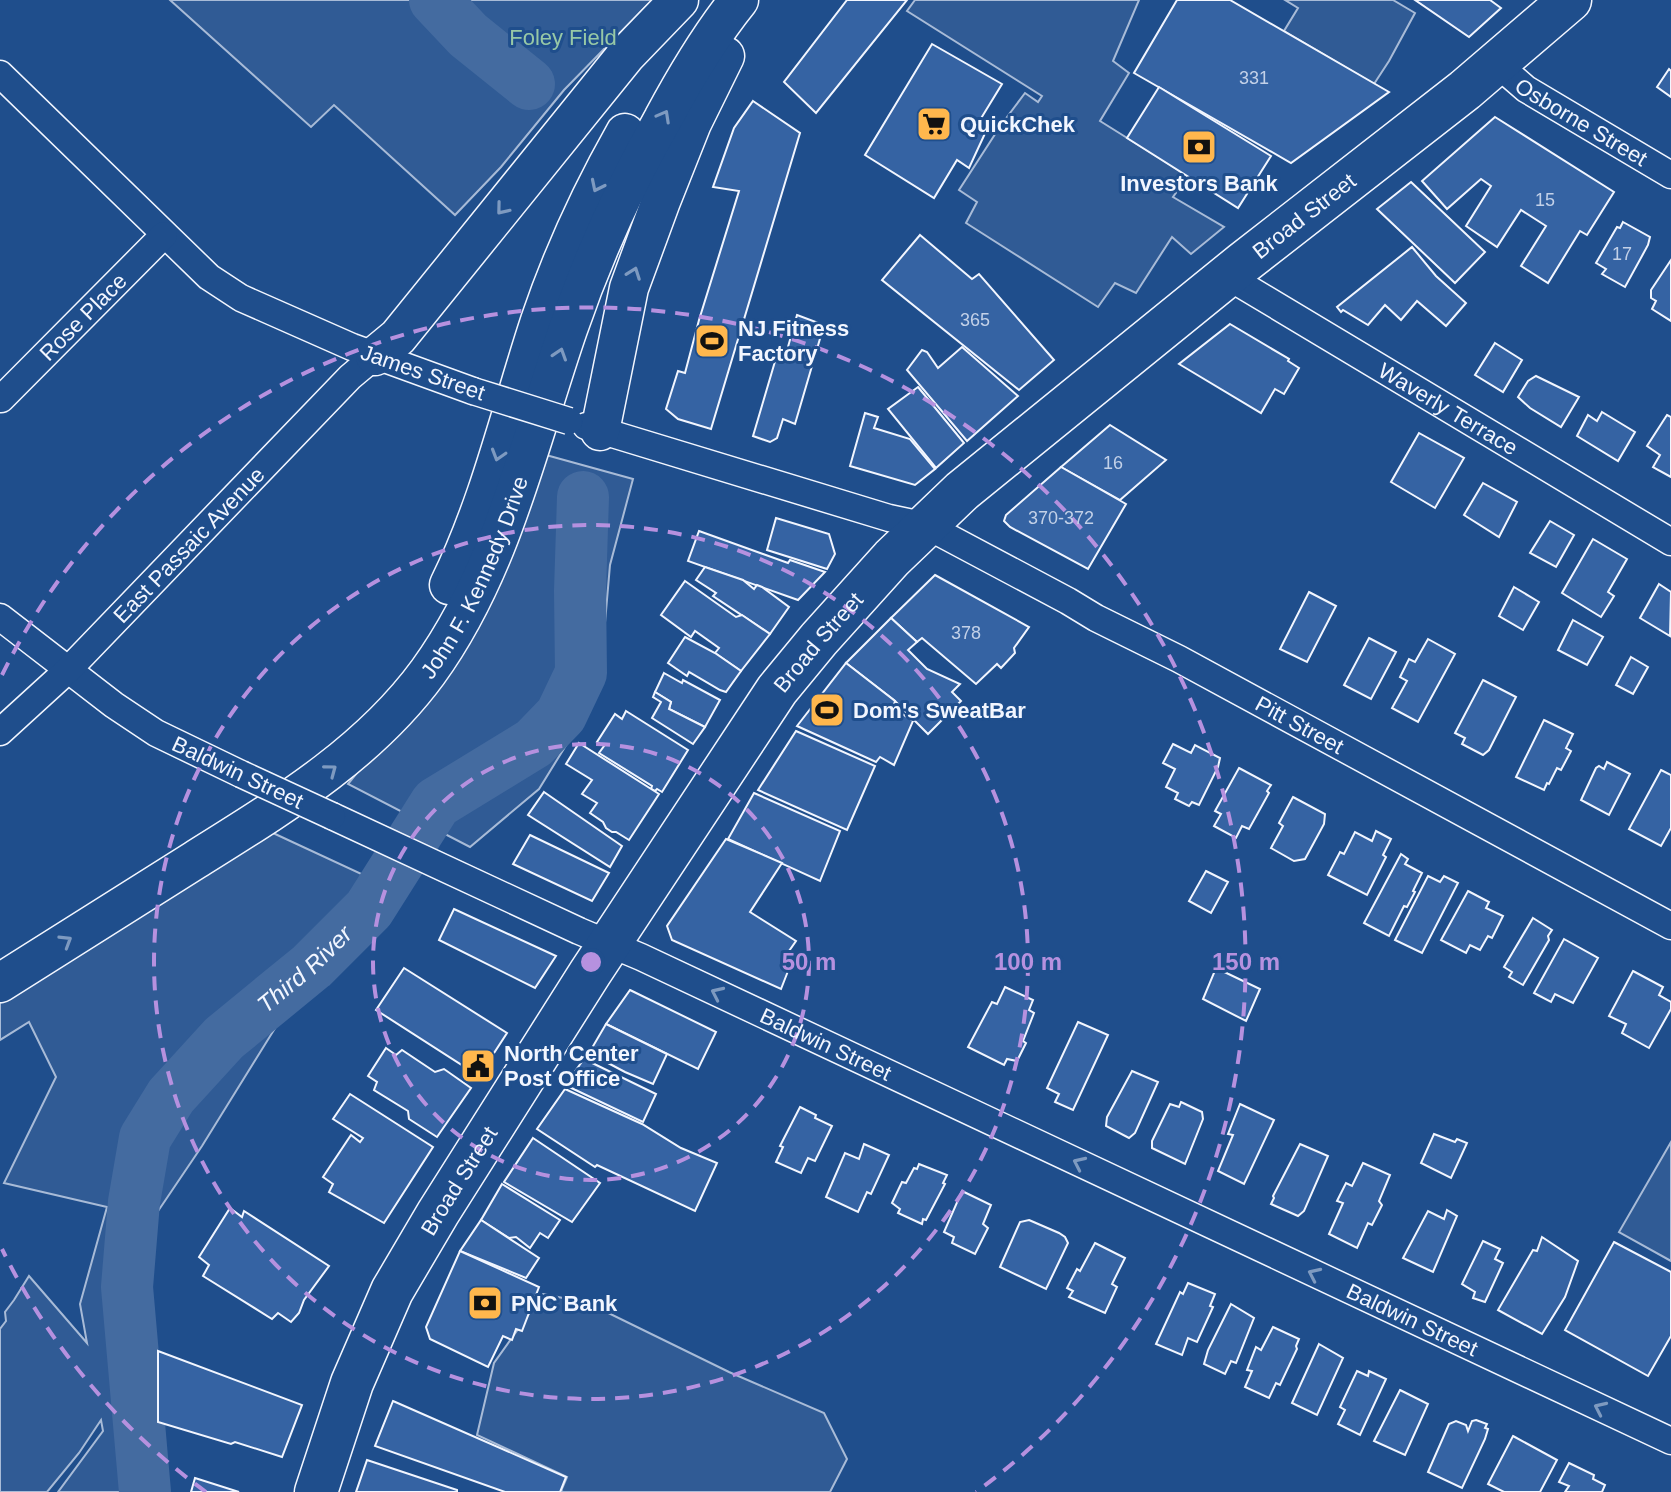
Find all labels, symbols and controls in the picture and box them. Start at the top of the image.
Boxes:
park label: Foley Field [509,25,617,50]
house number: 331 [1239,68,1269,88]
street label: Osborne Street [1510,73,1652,171]
supermarket icon: QuickChek [915,105,953,143]
one-way arrow [654,110,670,125]
place label: QuickChek [960,112,1076,137]
bank icon: Investors Bank [1180,128,1218,166]
street label: Broad Street [1248,168,1361,264]
place label: Investors Bank [1120,171,1279,196]
one-way arrow [592,177,607,192]
house number: 15 [1535,190,1555,210]
one-way arrow [497,200,512,214]
house number: 17 [1612,244,1632,264]
one-way arrow [625,267,641,281]
street label: Rose Place [35,268,132,366]
house number: 365 [960,310,990,330]
place label: NJ Fitness Factory [738,316,849,366]
sports icon: NJ Fitness Factory [693,322,731,360]
street label: James Street [357,340,488,405]
one-way arrow [551,347,567,361]
street label: Waverly Terrace [1374,358,1522,460]
one-way arrow [491,448,507,462]
house number: 16 [1103,453,1123,473]
street label: East Passaic Avenue [108,462,270,628]
street label: John F. Kennedy Drive [416,473,533,683]
house number: 370-372 [1028,508,1094,528]
street label: Broad Street [769,587,868,697]
house number: 378 [951,623,981,643]
sports icon: Dom's SweatBar [808,691,846,729]
street label: Pitt Street [1251,691,1348,759]
place label: Dom's SweatBar [853,698,1026,723]
street label: Baldwin Street [168,731,307,814]
one-way arrow [322,765,337,779]
water label: Third River [252,919,358,1018]
one-way arrow [57,936,72,951]
centre of rings [577,948,605,976]
text: 50 m [782,948,836,975]
text: 100 m [994,948,1062,975]
text: 150 m [1212,948,1280,975]
one-way arrow [710,987,725,1003]
street label: Baldwin Street [756,1003,895,1086]
place label: North Center Post Office [504,1041,639,1091]
public building icon: North Center Post Office [459,1047,497,1085]
street label: Broad Street [416,1122,503,1240]
one-way arrow [1073,1157,1087,1173]
one-way arrow [1308,1268,1323,1284]
street label: Baldwin Street [1343,1278,1482,1361]
bank icon: PNC Bank [466,1284,504,1322]
place label: PNC Bank [511,1291,618,1316]
one-way arrow [1594,1402,1609,1418]

